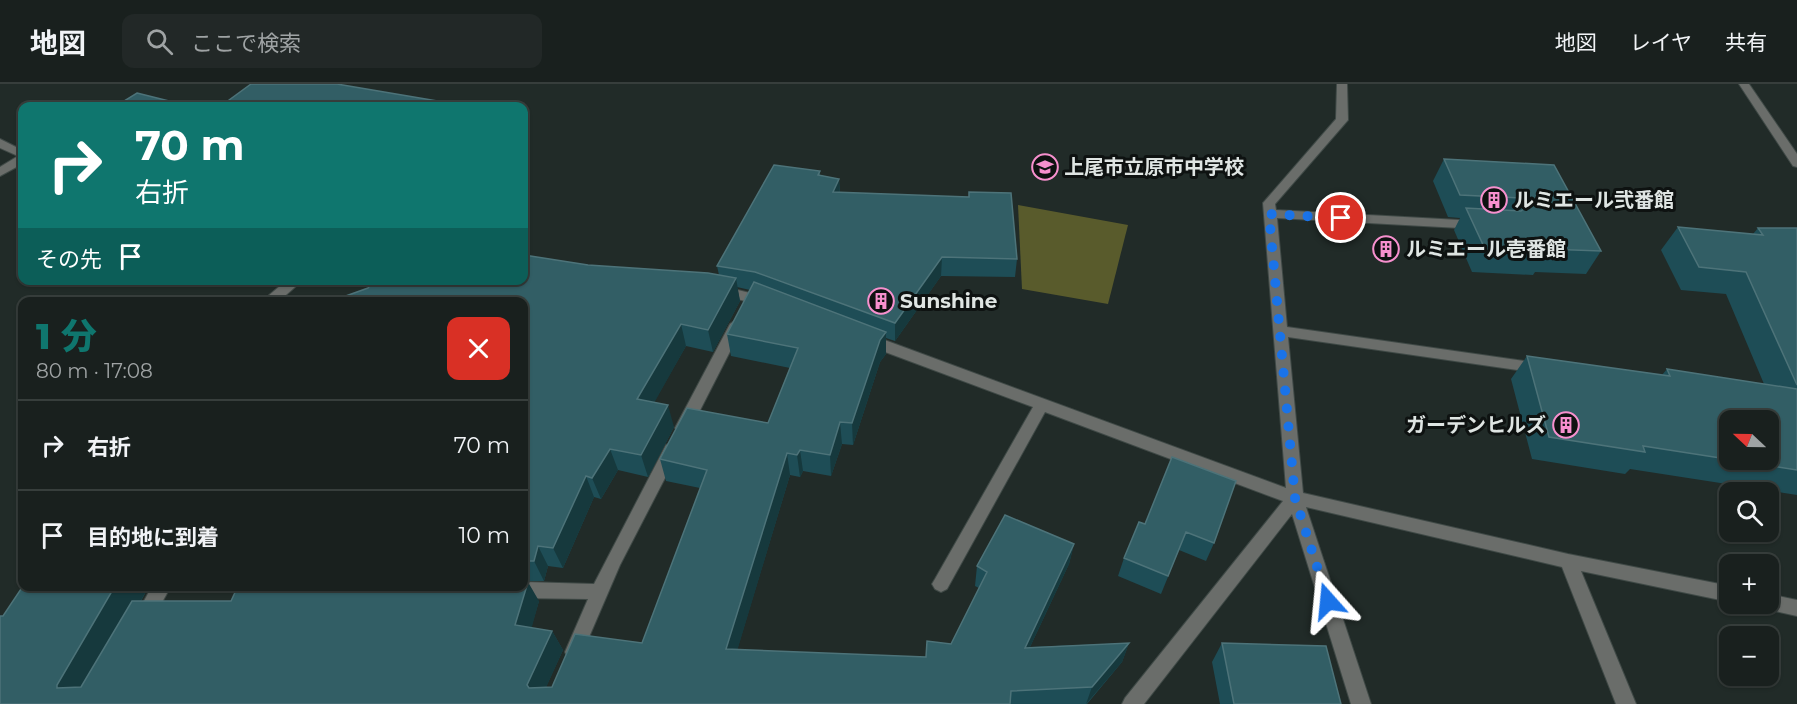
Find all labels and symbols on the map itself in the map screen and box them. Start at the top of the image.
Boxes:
school or university icon: 上尾市立原市中学校 [1030,152,1060,182]
place label: 上尾市立原市中学校 [1064,155,1244,179]
building icon: ルミエール弐番館 [1479,185,1509,215]
place label: ルミエール弐番館 [1514,188,1674,212]
pin [1315,192,1366,243]
building icon: ルミエール壱番館 [1371,234,1401,264]
place label: ルミエール壱番館 [1406,237,1566,261]
building icon: Sunshine [866,286,896,316]
place label: Sunshine [900,289,997,313]
building icon: ガーデンヒルズ [1551,410,1581,440]
north arrow [1719,410,1779,470]
place label: ガーデンヒルズ [1406,413,1546,437]
position arrow [1296,569,1360,633]

